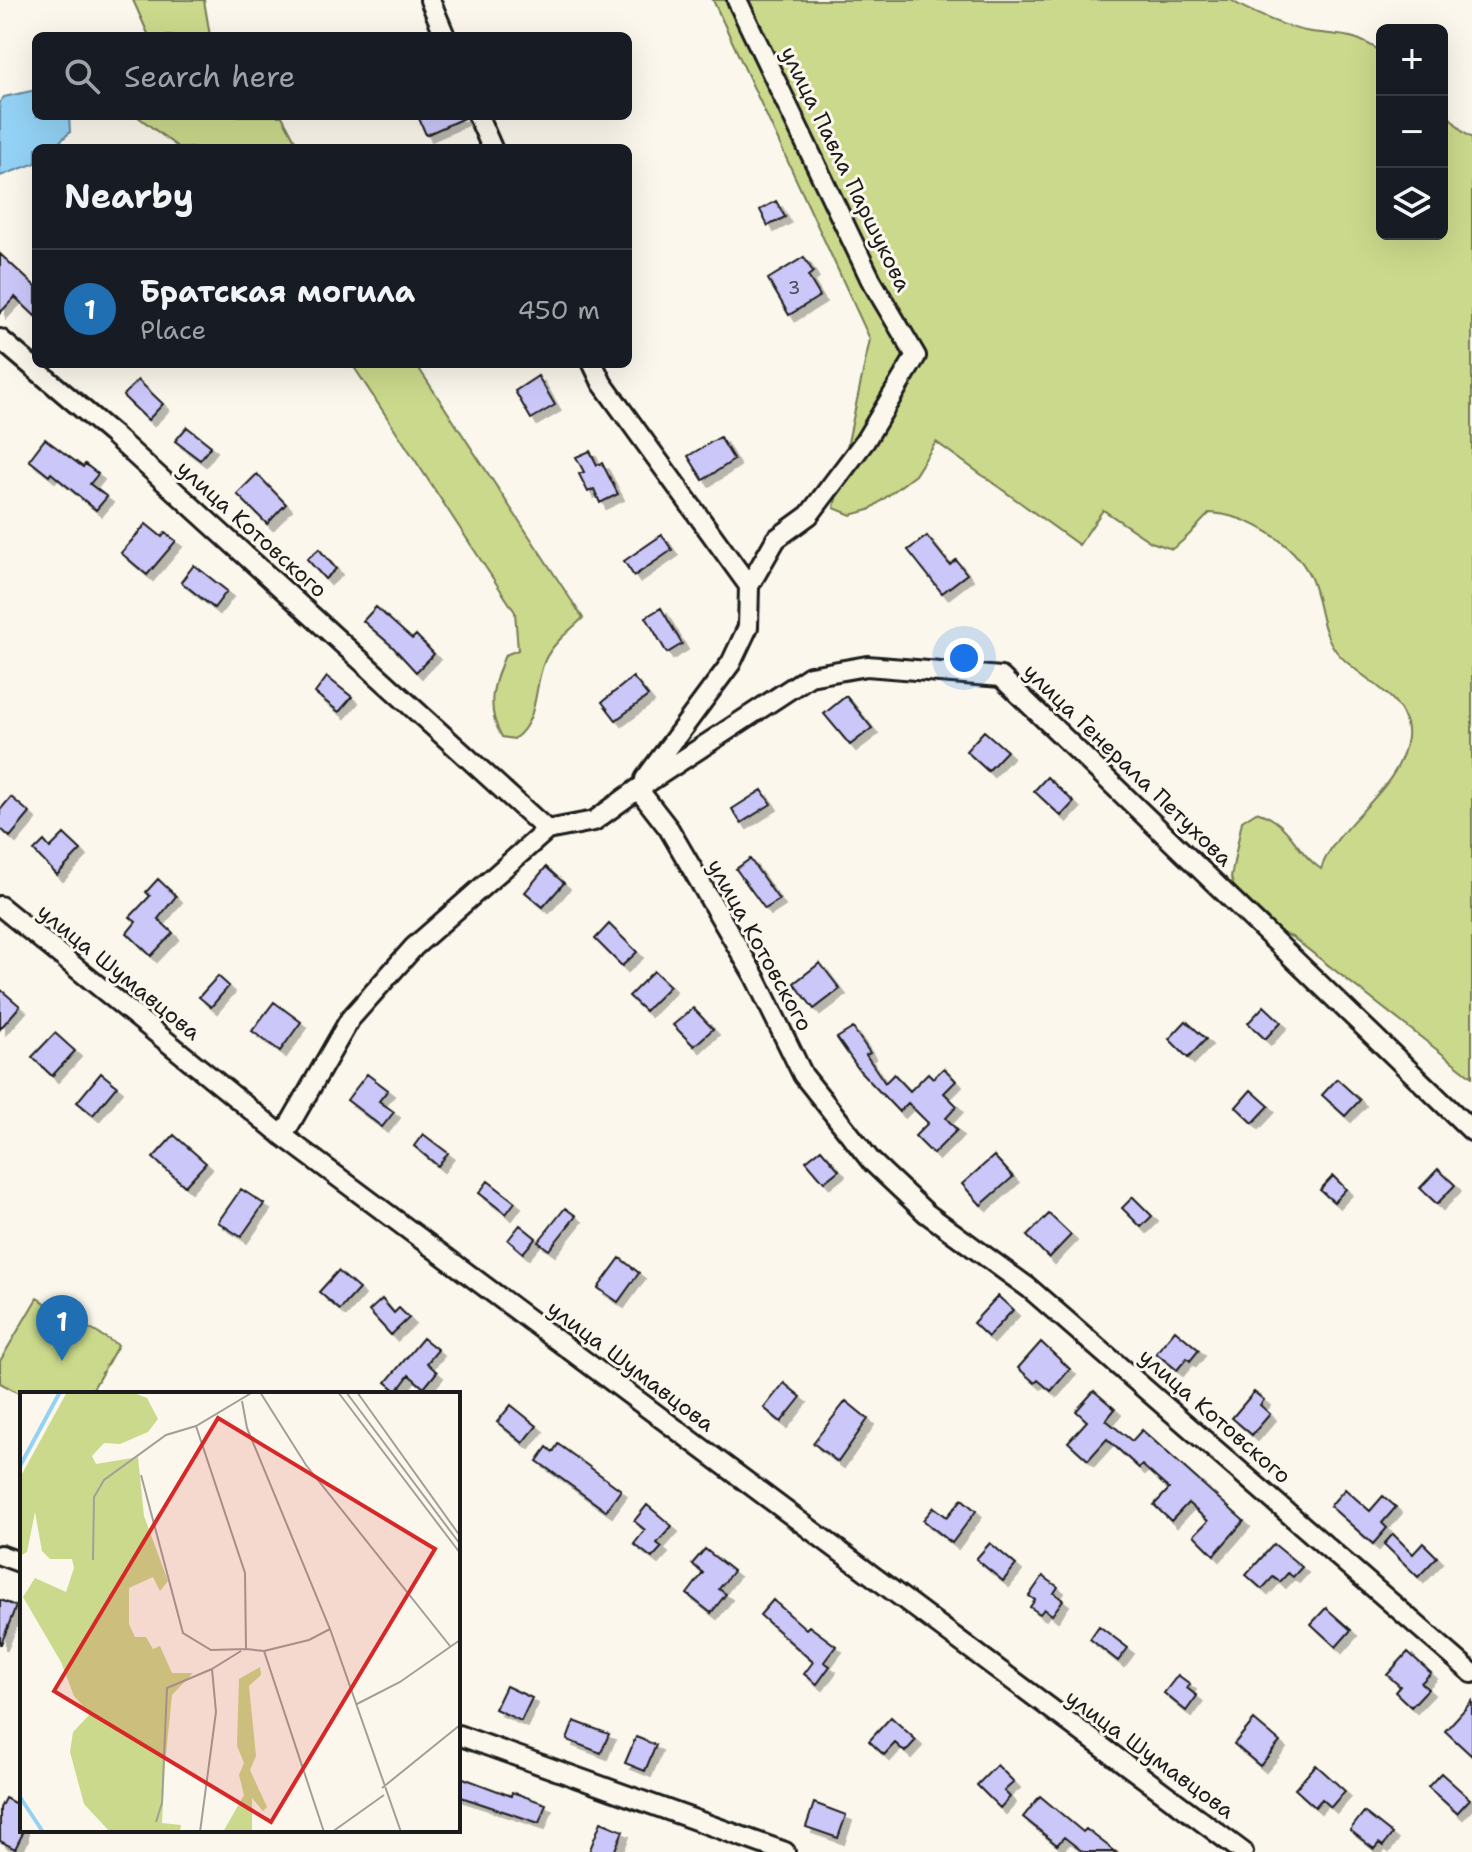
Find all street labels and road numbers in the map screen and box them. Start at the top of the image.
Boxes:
street label: улица Павла Паршукова [774,42,918,297]
street label: улица Котовского [171,454,333,604]
street label: улица Генерала Петухова [1017,657,1239,873]
street label: улица Котовского [701,854,819,1036]
street label: улица Шумавцова [31,897,207,1047]
street label: улица Шумавцова [542,1294,721,1439]
street label: улица Котовского [1133,1342,1297,1490]
street label: улица Шумавцова [1060,1683,1241,1825]

